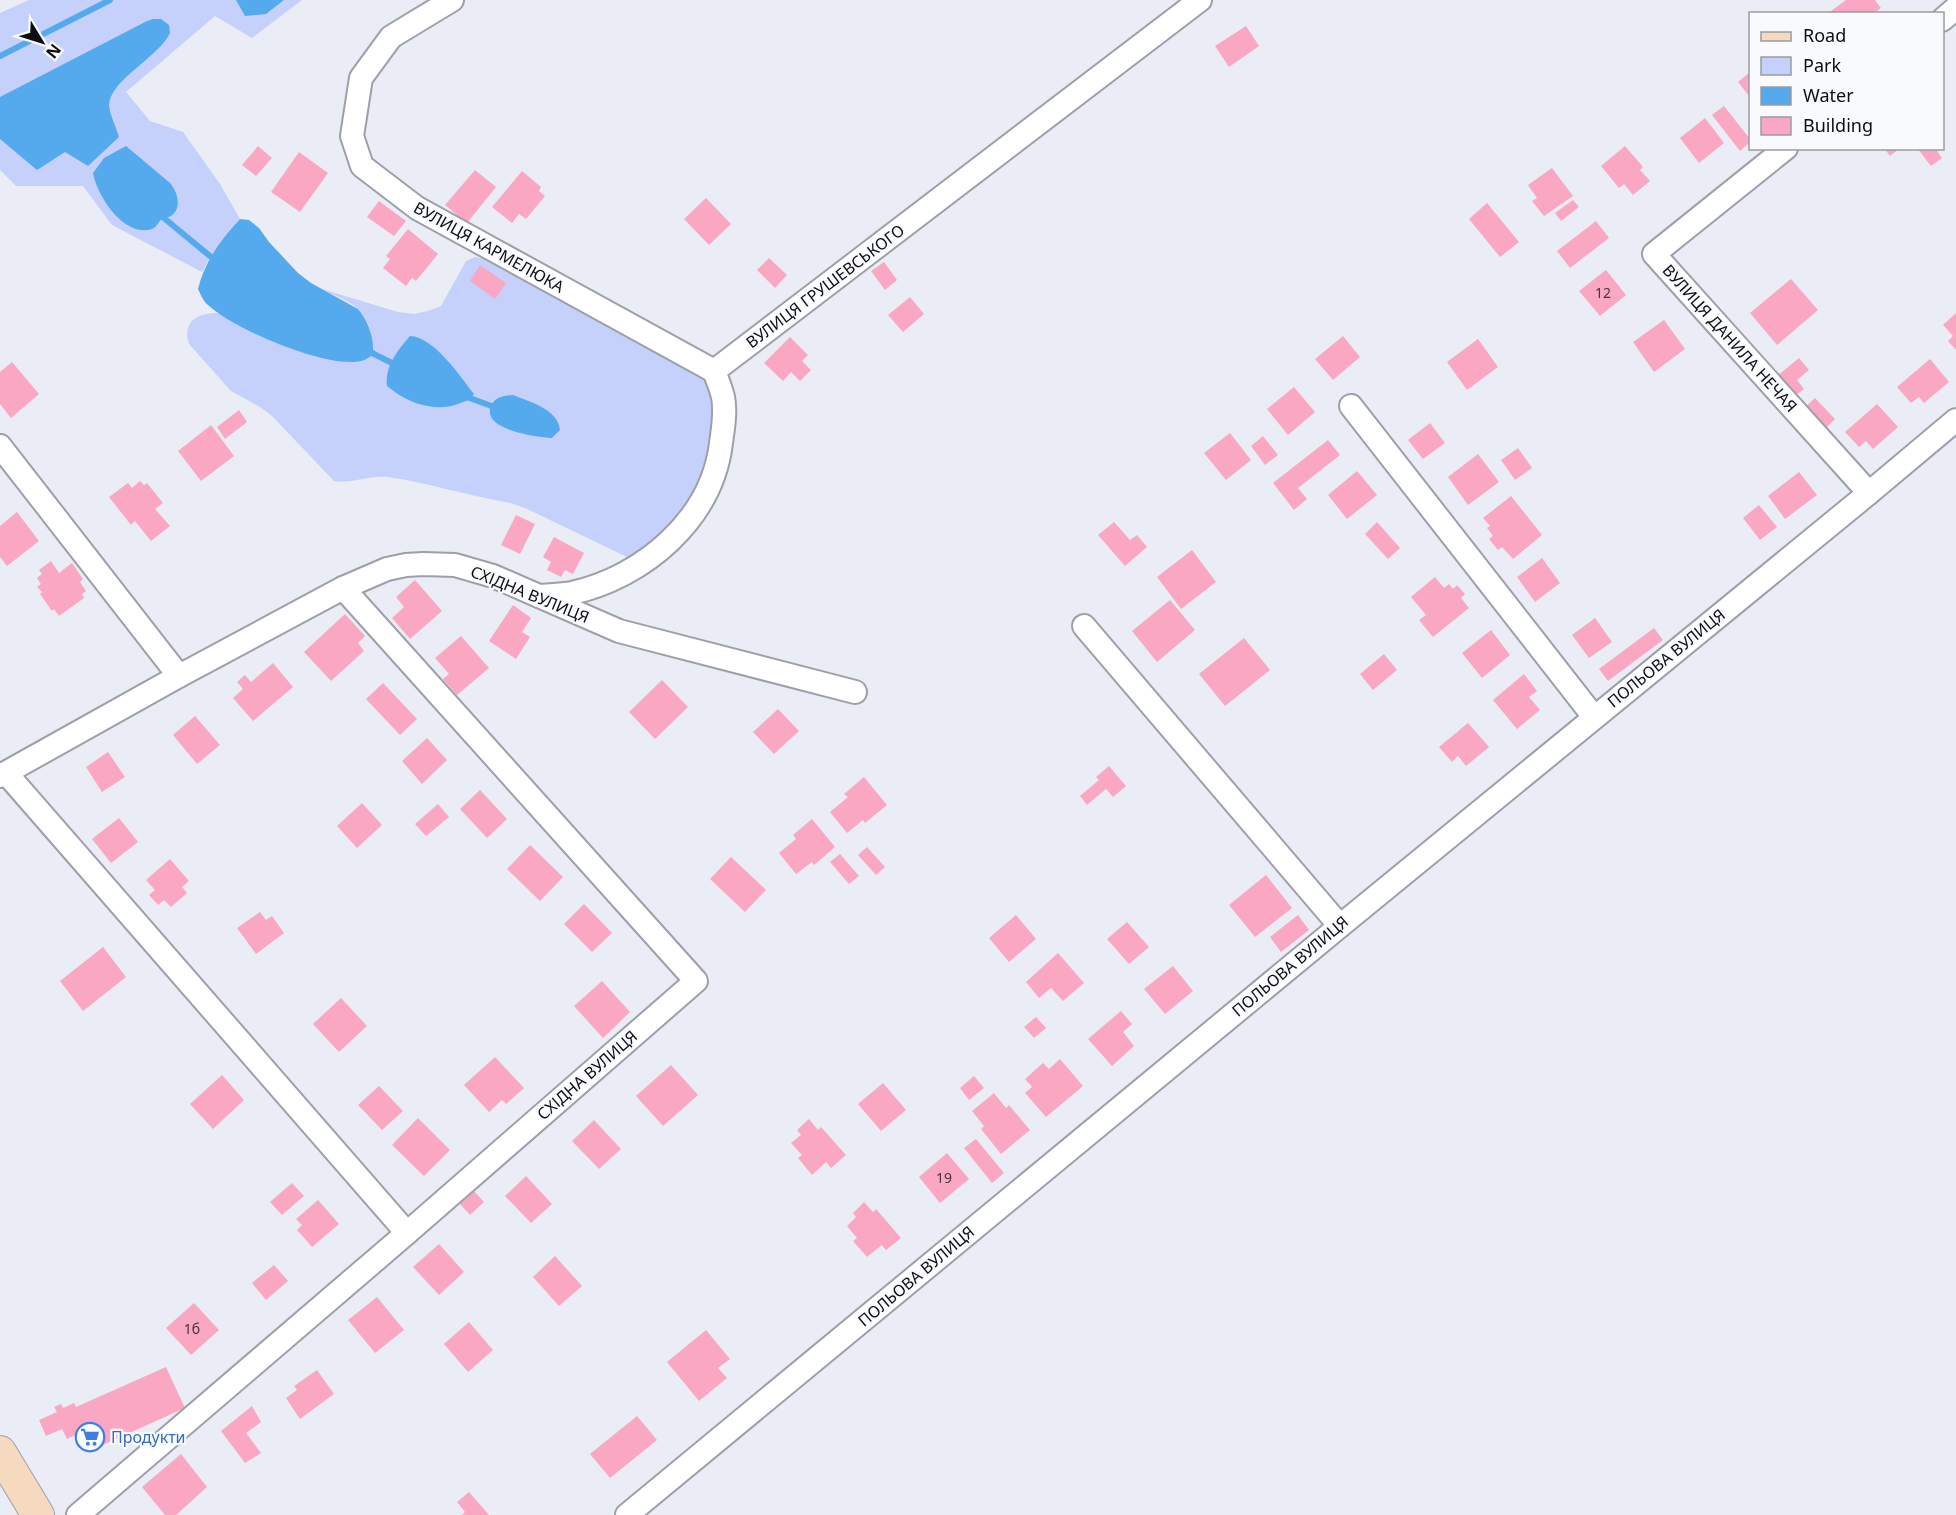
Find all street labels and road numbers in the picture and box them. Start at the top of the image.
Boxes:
street label: ВУЛИЦЯ КАРМЕЛЮКА [410,196,569,298]
street label: ВУЛИЦЯ ГРУШЕВСЬКОГО [741,219,909,353]
street label: ВУЛИЦЯ ДАНИЛА НЕЧАЯ [1658,259,1802,417]
street label: СХІДНА ВУЛИЦЯ [467,560,593,628]
street label: ПОЛЬОВА ВУЛИЦЯ [1602,604,1730,712]
street label: ПОЛЬОВА ВУЛИЦЯ [1227,911,1353,1021]
street label: СХІДНА ВУЛИЦЯ [532,1025,642,1125]
street label: ПОЛЬОВА ВУЛИЦЯ [853,1221,979,1331]

